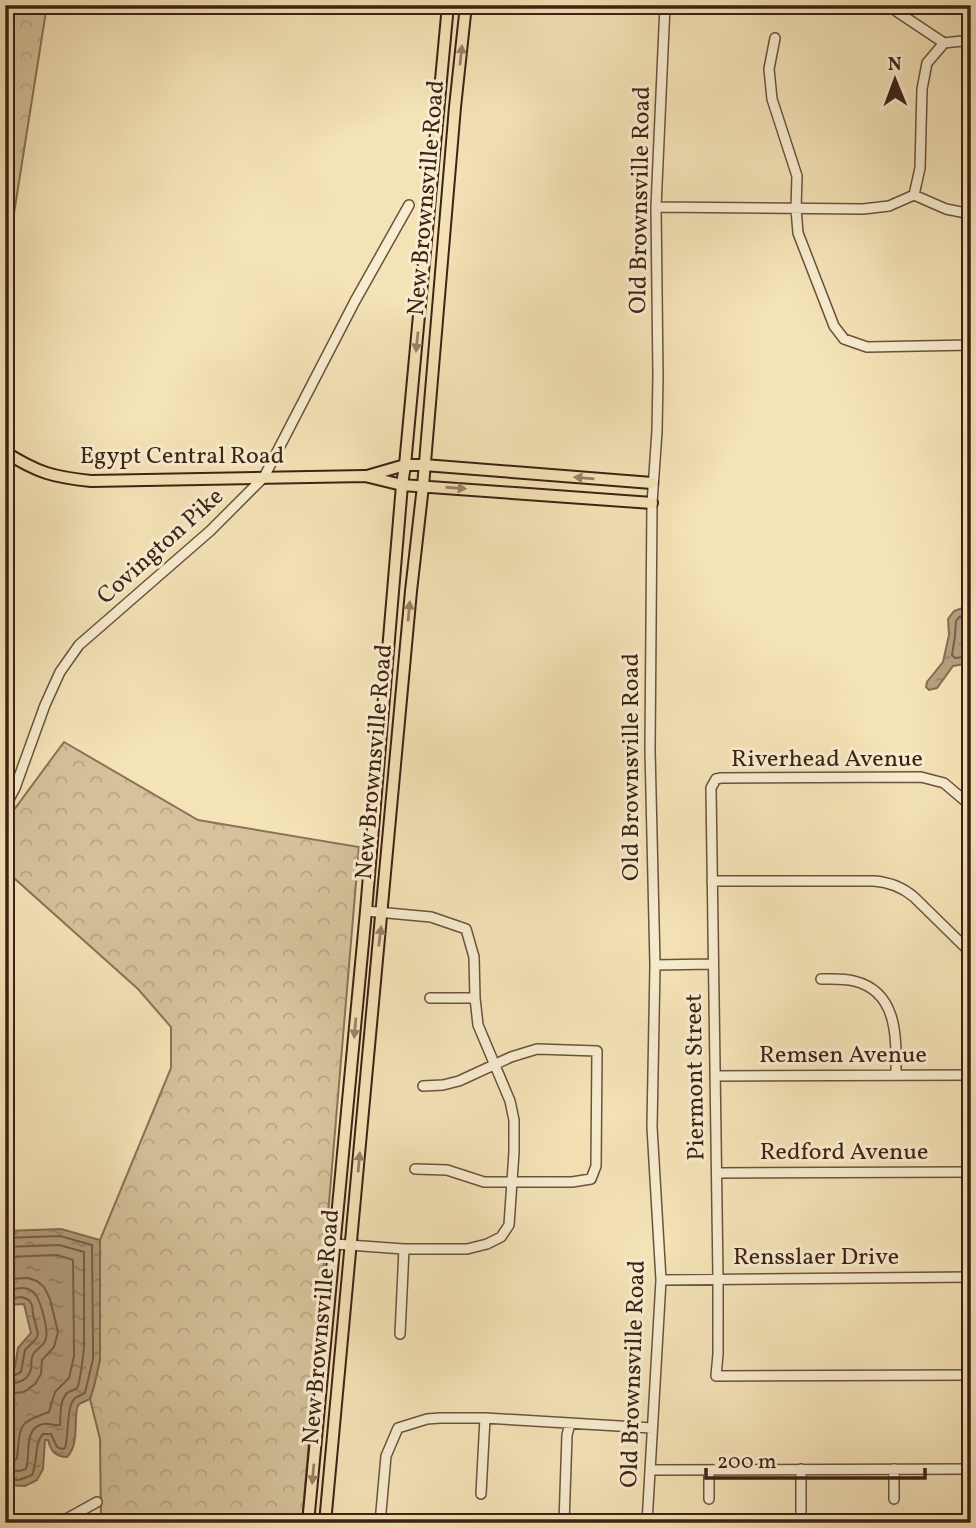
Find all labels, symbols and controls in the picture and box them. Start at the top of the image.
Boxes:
one-way arrow [455,44,466,66]
north arrow [860,46,930,116]
text: N [888,52,902,78]
street label: New Brownsville Road [400,79,454,317]
street label: Old Brownsville Road [622,86,660,314]
one-way arrow [411,331,422,353]
street label: Egypt Central Road [80,440,284,474]
one-way arrow [573,472,595,483]
street label: Covington Pike [90,481,232,613]
one-way arrow [445,483,467,494]
one-way arrow [404,600,415,622]
street label: New Brownsville Road [348,643,402,881]
street label: Old Brownsville Road [615,653,649,881]
street label: Riverhead Avenue [731,743,923,777]
one-way arrow [374,924,385,946]
street label: Piermont Street [678,993,714,1161]
one-way arrow [349,1017,360,1039]
street label: Remsen Avenue [759,1039,927,1073]
street label: Redford Avenue [760,1136,928,1170]
one-way arrow [353,1151,364,1173]
street label: New Brownsville Road [295,1208,349,1446]
street label: Rensslaer Drive [733,1241,899,1275]
street label: Old Brownsville Road [613,1260,655,1488]
scale bar [706,1437,925,1481]
text: 200 m [717,1448,777,1477]
one-way arrow [307,1463,318,1485]

